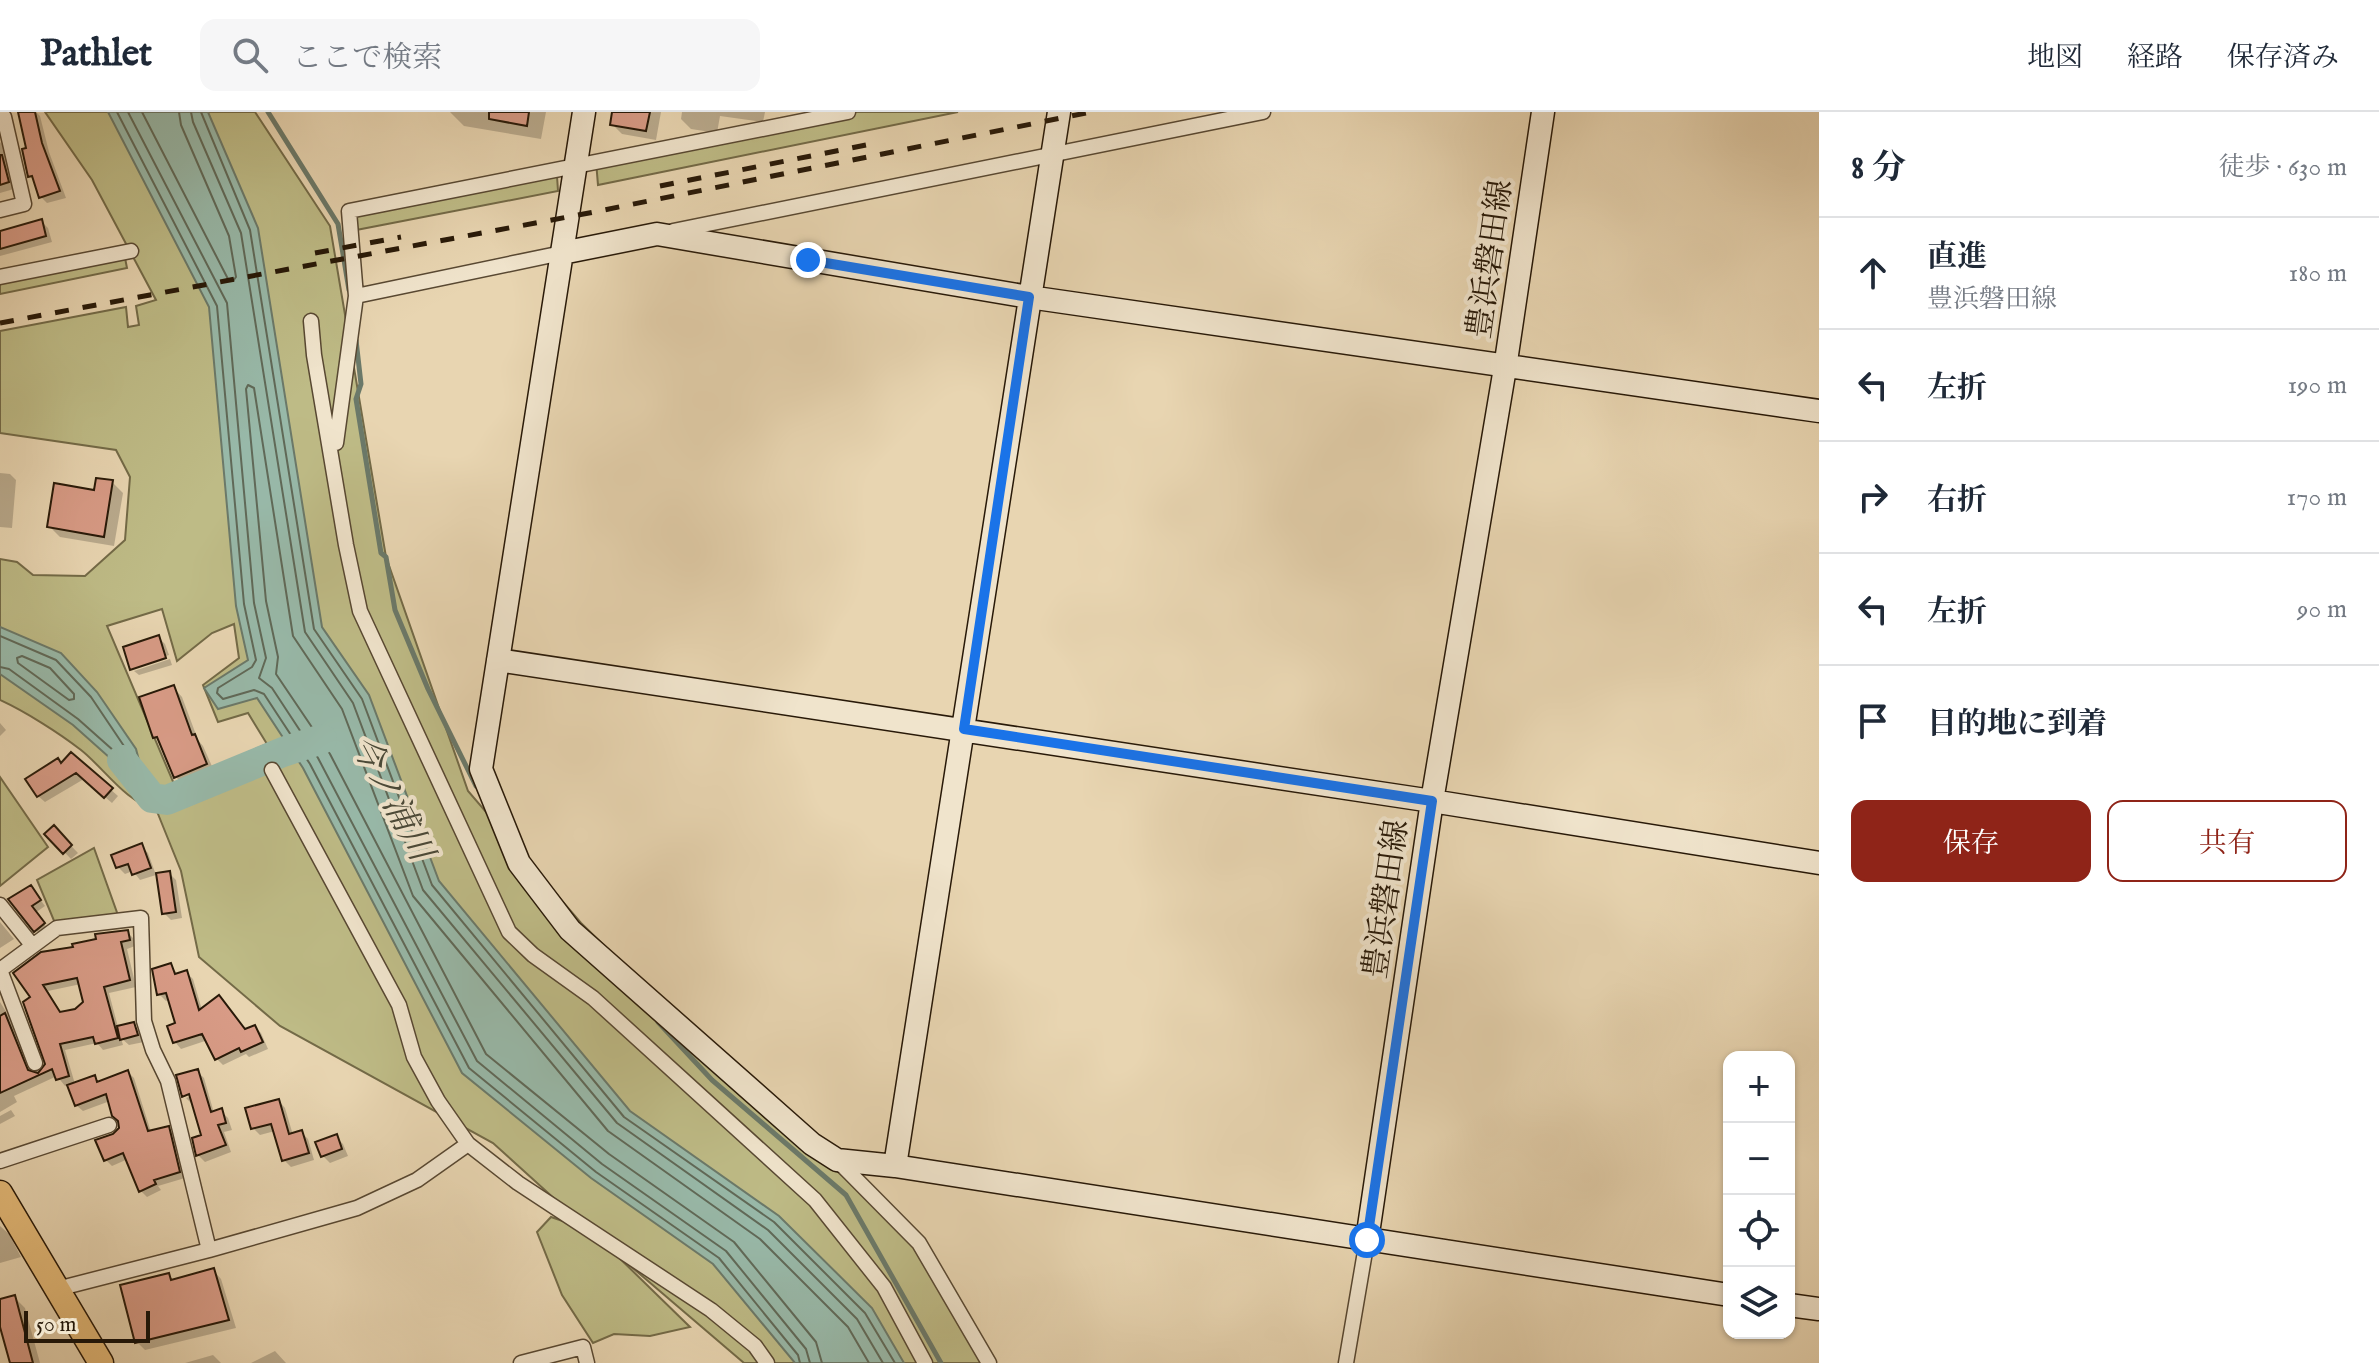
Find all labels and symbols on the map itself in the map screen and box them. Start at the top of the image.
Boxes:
street label: 豊浜磐田線 [1460,177,1523,341]
route end [790,242,826,278]
water label: 今ノ浦川 [340,728,444,872]
street label: 豊浜磐田線 [1356,817,1419,981]
route start [1349,1222,1385,1258]
scale bar [24,1307,150,1343]

